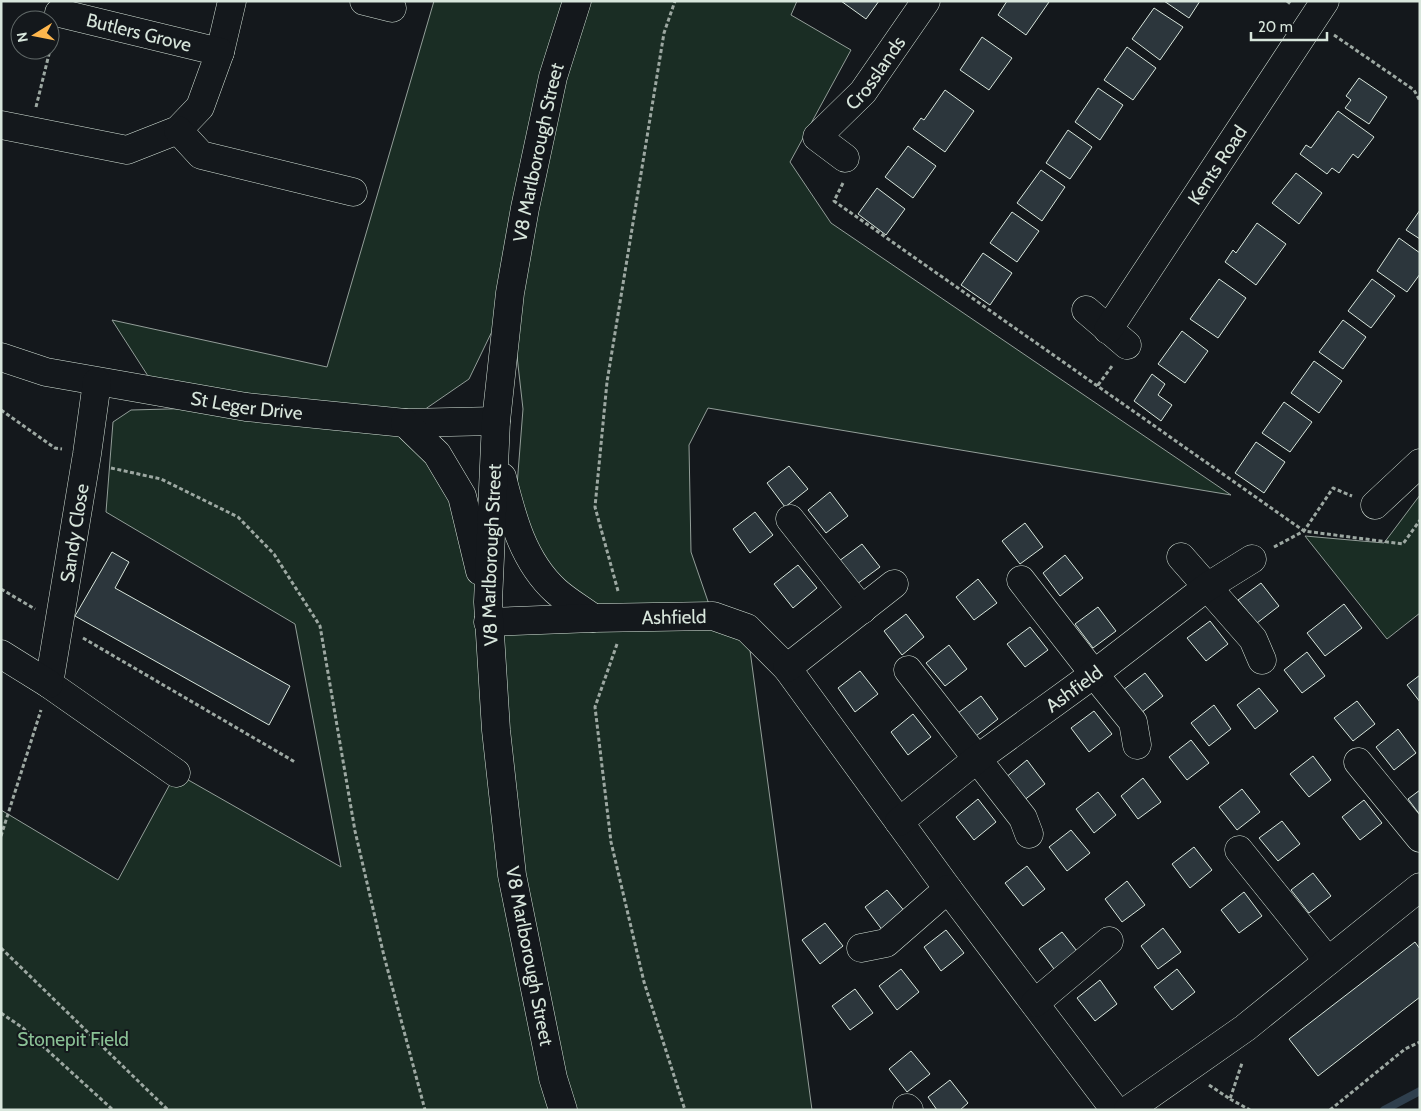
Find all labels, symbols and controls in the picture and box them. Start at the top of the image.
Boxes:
street label: Butlers Grove [84,8,194,57]
north arrow [10,10,60,60]
scale bar [1251,10,1327,42]
text: 20 m [1258,18,1293,36]
text: N [12,31,32,44]
street label: Crosslands [841,32,910,115]
street label: V8 Marlborough Street [508,60,569,244]
street label: Kents Road [1183,121,1252,209]
street label: St Leger Drive [189,387,304,425]
street label: V8 Marlborough Street [477,463,506,647]
street label: Sandy Close [55,482,94,584]
street label: Ashfield [641,605,707,629]
street label: Ashfield [1041,661,1107,717]
street label: V8 Marlborough Street [501,864,558,1048]
park label: Stonepit Field [17,1028,129,1051]

